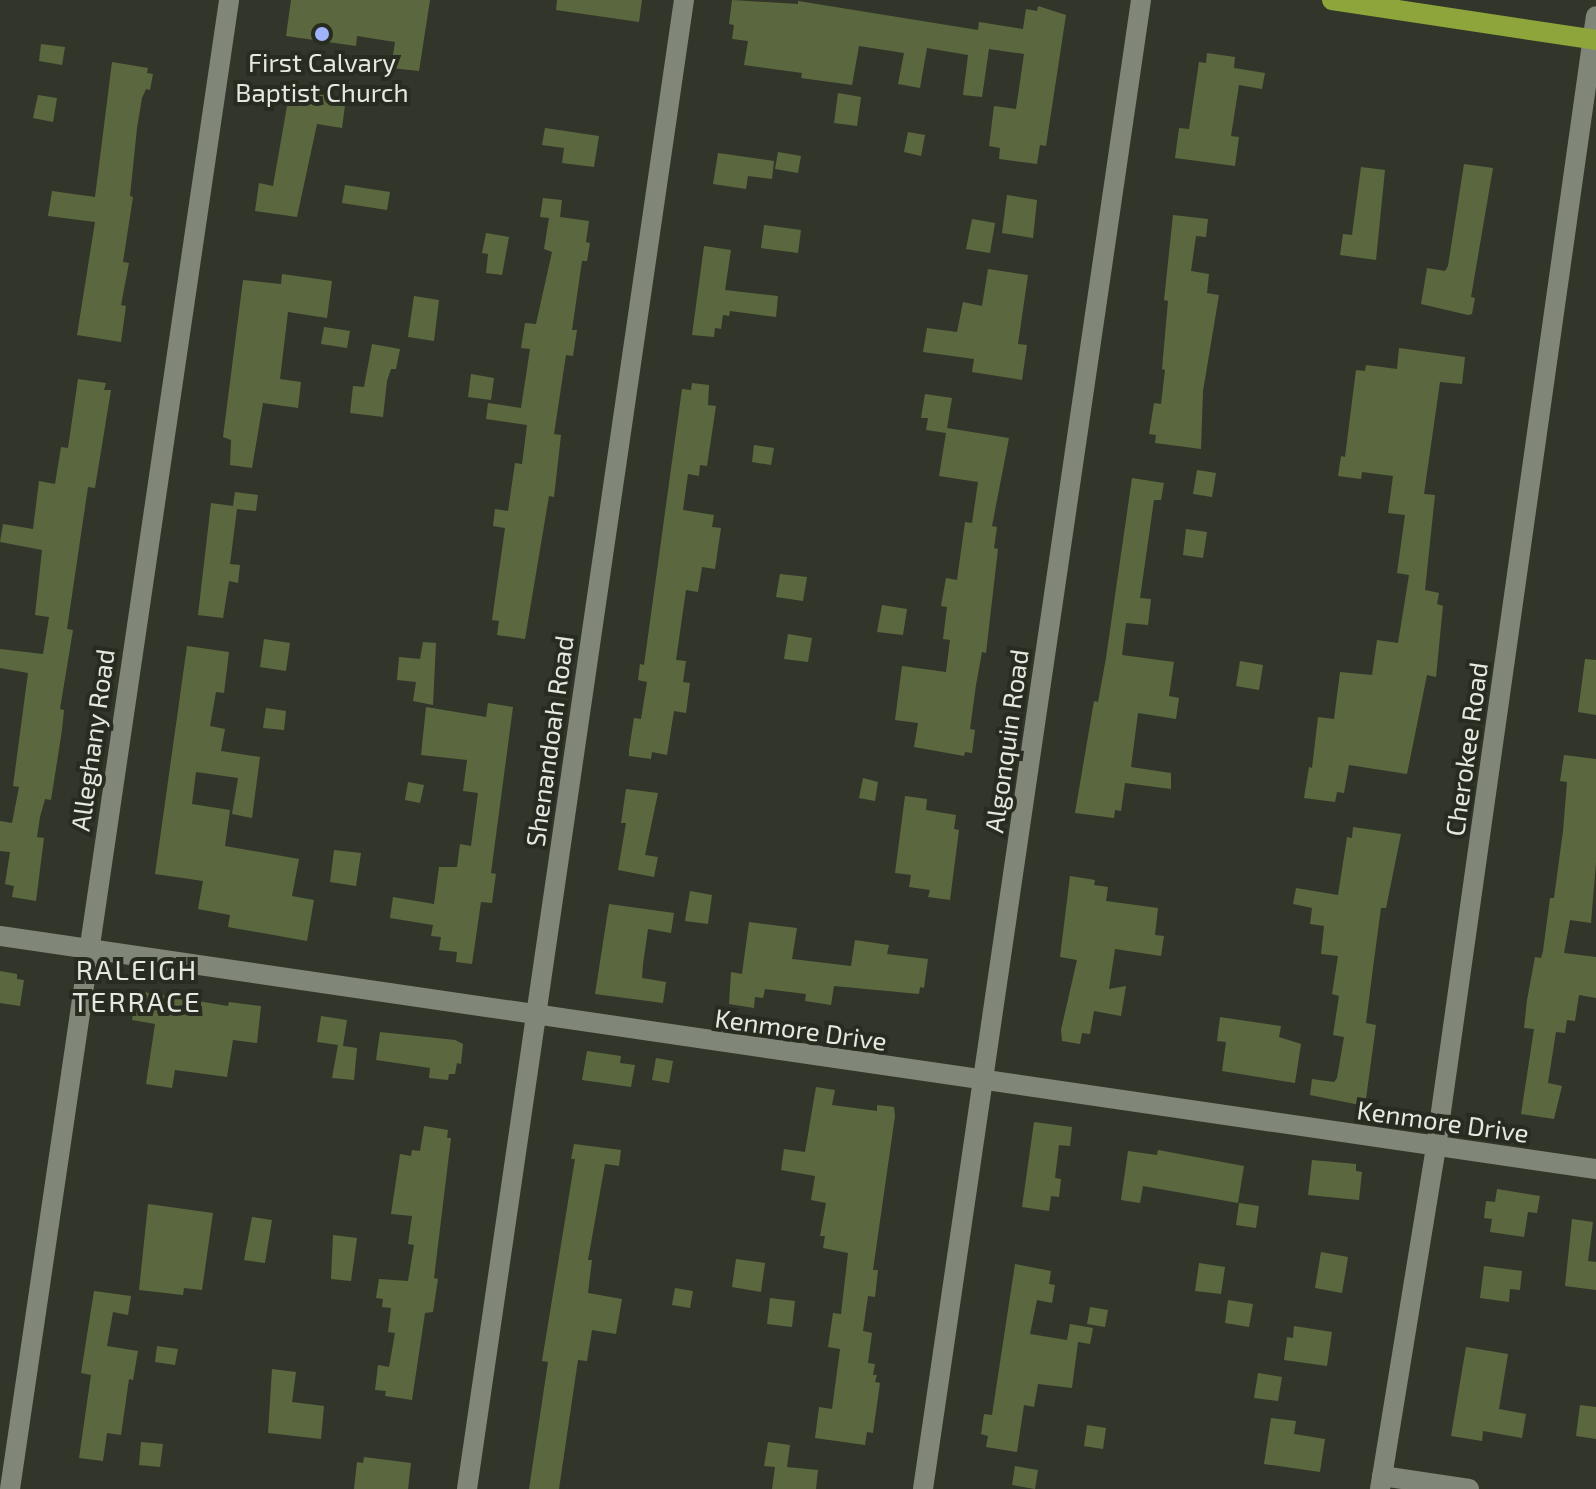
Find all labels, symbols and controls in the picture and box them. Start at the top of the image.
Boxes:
marker: First Calvary Baptist Church [313,25,331,43]
place label: First Calvary Baptist Church [235,46,409,108]
street label: Shenandoah Road [519,633,579,849]
street label: Alleghany Road [64,647,120,833]
street label: Algonquin Road [978,647,1034,835]
street label: Cherokee Road [1438,660,1494,838]
district label: RALEIGH TERRACE [72,952,202,1018]
street label: Kenmore Drive [713,1001,889,1057]
street label: Kenmore Drive [1355,1093,1531,1149]

